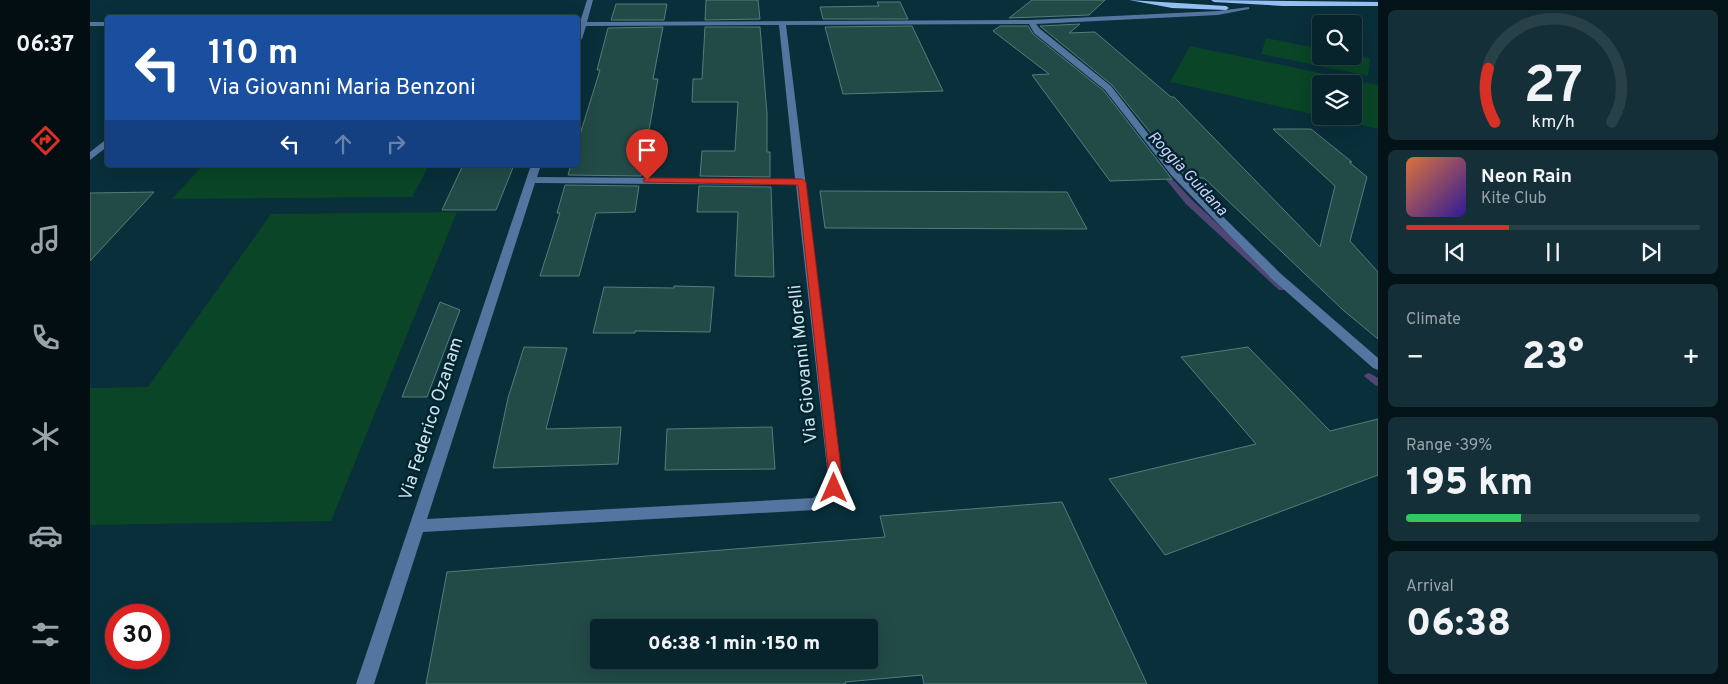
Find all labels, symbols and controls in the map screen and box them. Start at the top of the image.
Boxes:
map controls [1312,15,1362,125]
button: search [1312,15,1362,65]
text: 06:37 [16,32,74,59]
text: 110 m [208,32,298,76]
icon: left [125,35,190,100]
text: 27 [1523,55,1583,121]
text: Via Giovanni Maria Benzoni [208,75,476,102]
button: layers [1312,75,1362,125]
text: km/h [1531,111,1575,134]
icon: directions [28,123,63,158]
water label: Roggia Guidana [1143,127,1232,221]
pin [626,129,668,180]
icon: left [276,130,304,158]
icon: ahead [329,130,357,158]
icon: right [382,130,410,158]
icon: arrive [633,136,661,164]
text: Neon Rain [1481,165,1572,189]
text: Kite Club [1481,189,1546,209]
icon: music [28,222,63,257]
icon: previous [1441,238,1469,266]
icon: pause [1539,238,1567,266]
icon: next [1637,238,1665,266]
street label: Via Giovanni Morelli [784,283,824,445]
text: Climate [1406,310,1461,330]
icon: phone [28,320,63,355]
street label: Via Federico Ozanam [395,334,469,504]
text: 23° [1522,334,1584,383]
text: − [1406,341,1424,377]
text: + [1682,341,1700,377]
icon: climate [28,419,63,454]
text: Range · 39% [1406,436,1492,456]
text: 195 km [1406,460,1533,509]
position arrow [807,461,859,513]
icon: car [28,518,63,553]
text: Arrival [1406,577,1454,597]
text: 06:38 [1406,601,1511,650]
speed limit sign: 30 [105,604,170,669]
icon: filters [28,617,63,652]
text: 06:38 · 1 min · 150 m [648,632,820,656]

